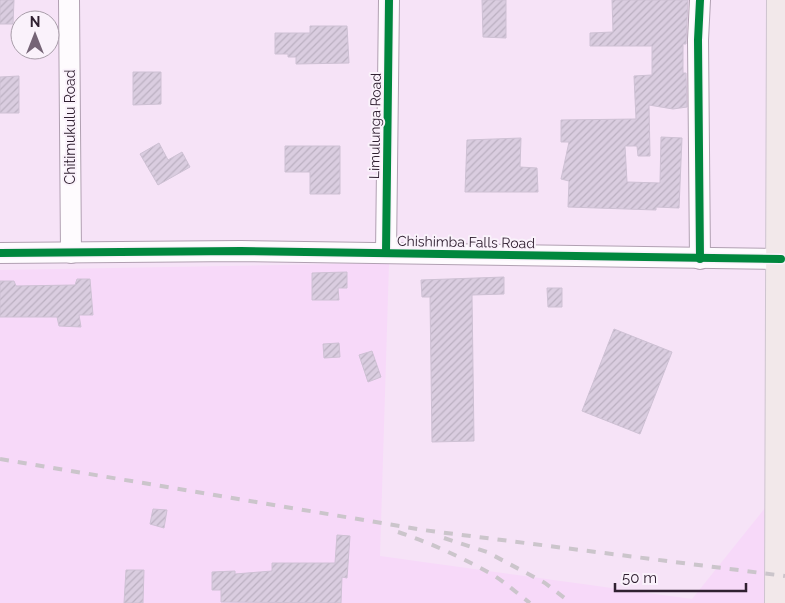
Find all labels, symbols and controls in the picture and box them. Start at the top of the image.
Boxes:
north arrow [10,10,60,60]
text: N [30,14,40,30]
street label: Chitimukulu Road [62,70,78,184]
street label: Limulunga Road [366,73,384,179]
street label: Chishimba Falls Road [397,233,535,251]
scale bar [615,560,746,592]
text: 50 m [622,569,657,587]

